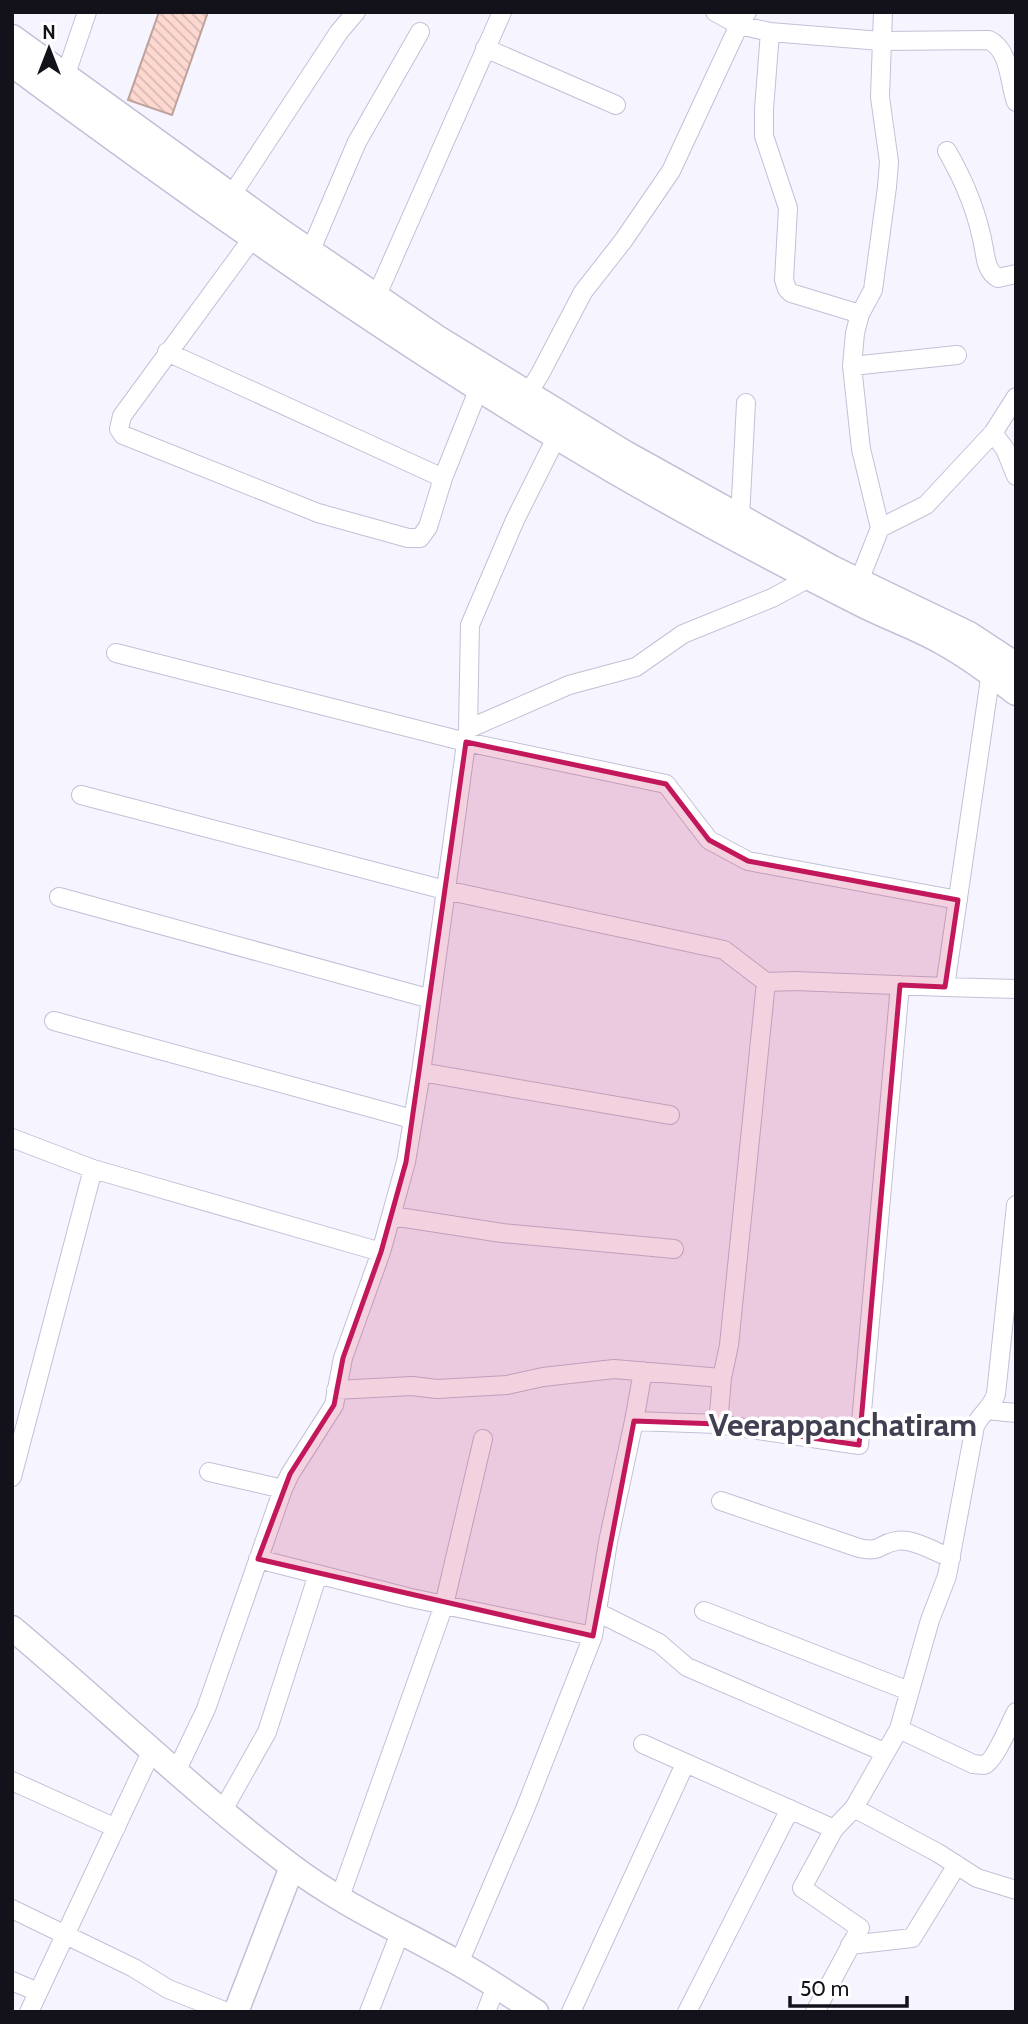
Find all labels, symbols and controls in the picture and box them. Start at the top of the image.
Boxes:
north arrow [14,14,84,84]
text: N [42,21,56,44]
district label: Veerappanchatiram [709,1405,977,1444]
scale bar [790,1965,907,2009]
text: 50 m [800,1976,849,2001]

